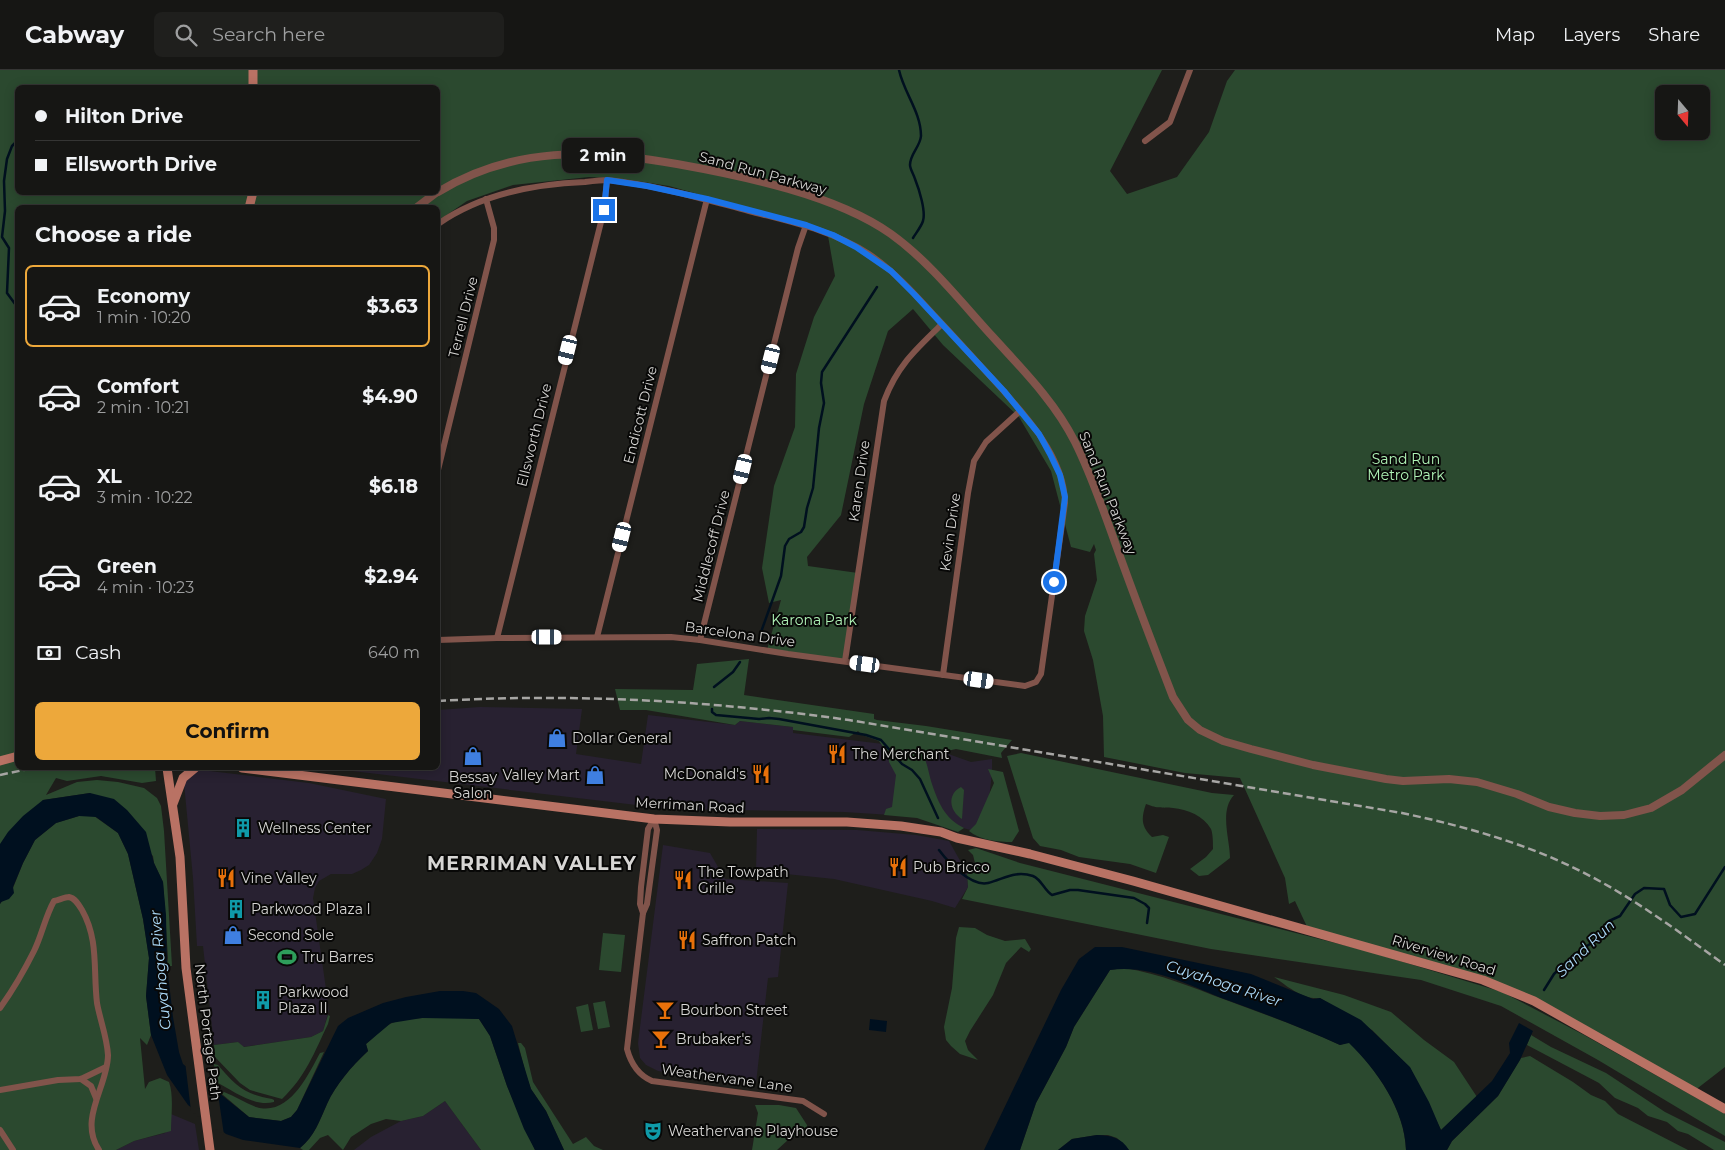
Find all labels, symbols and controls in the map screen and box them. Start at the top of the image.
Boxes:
search box [154,12,504,57]
text: Cabway [25,20,124,49]
icon: search [172,21,200,49]
text: Search here [212,23,325,46]
text: Map [1495,24,1535,46]
text: Layers [1563,24,1620,46]
text: Share [1648,24,1700,46]
north arrow [1655,85,1710,140]
map controls [1655,85,1710,140]
text: Hilton Drive [65,105,183,128]
callout: 2 min [563,138,645,172]
text: 2 min [580,146,626,165]
street label: Sand Run Parkway [697,147,829,199]
text: Ellsworth Drive [65,153,217,176]
route end [593,199,615,221]
text: Choose a ride [35,221,192,248]
street label: Terrell Drive [444,275,482,359]
icon: car [37,284,82,329]
text: Economy [97,285,190,308]
text: $3.63 [367,295,418,318]
text: 1 min · 10:20 [97,308,191,327]
car [557,334,578,366]
car [760,343,781,375]
street label: Endicott Drive [619,364,661,466]
icon: car [37,374,82,419]
text: Comfort [97,375,179,398]
street label: Ellsworth Drive [512,382,556,488]
text: $4.90 [362,385,418,408]
text: 2 min · 10:21 [97,398,189,417]
street label: Sand Run Parkway [1075,429,1141,558]
street label: Karen Drive [844,439,874,523]
park label: Sand Run Metro Park [1367,450,1445,484]
car [732,453,753,485]
icon: car [37,464,82,509]
text: XL [97,465,122,488]
text: $6.18 [369,475,418,498]
text: 3 min · 10:22 [97,488,193,507]
street label: Middlecoff Drive [688,488,734,604]
street label: Kevin Drive [936,492,964,572]
car [611,521,632,553]
icon: car [37,554,82,599]
text: Green [97,555,157,578]
text: $2.94 [364,565,418,588]
route start [1043,571,1065,593]
text: 4 min · 10:23 [97,578,194,597]
park label: Karona Park [771,611,857,629]
street label: Barcelona Drive [684,617,796,651]
car [532,630,562,645]
icon: cash [35,639,63,667]
text: Cash [75,641,122,664]
text: 640 m [368,643,420,662]
car [849,654,880,674]
car [963,670,994,690]
button: Confirm [35,702,420,760]
shop icon: Dollar General [546,727,568,749]
place label: Dollar General [572,729,672,747]
restaurant icon: The Merchant [826,743,848,765]
shop icon: Bessay Salon [462,745,484,767]
place label: The Merchant [852,745,950,763]
restaurant icon: McDonald's [750,763,772,785]
shop icon: Valley Mart [584,764,606,786]
place label: McDonald's [664,765,746,783]
place label: Valley Mart [502,766,580,784]
place label: Bessay Salon [449,768,498,802]
street label: Merriman Road [635,793,745,817]
building icon: Wellness Center [232,817,254,839]
place label: Wellness Center [258,819,371,837]
district label: MERRIMAN VALLEY [427,852,637,875]
restaurant icon: Pub Bricco [887,856,909,878]
place label: Pub Bricco [913,858,990,876]
place label: The Towpath Grille [698,863,789,897]
restaurant icon: Vine Valley [215,867,237,889]
place label: Vine Valley [241,869,317,887]
restaurant icon: The Towpath Grille [672,869,694,891]
building icon: Parkwood Plaza I [225,898,247,920]
place label: Parkwood Plaza I [251,900,371,918]
water label: Cuyahoga River [145,908,175,1031]
water label: Sand Run [1552,915,1618,981]
shop icon: Second Sole [222,924,244,946]
place label: Second Sole [248,926,334,944]
restaurant icon: Saffron Patch [676,929,698,951]
place label: Saffron Patch [702,931,797,949]
street label: Riverview Road [1390,931,1498,979]
sports icon: Tru Barres [276,946,298,968]
place label: Tru Barres [302,948,374,966]
water label: Cuyahoga River [1164,955,1285,1011]
street label: North Portage Path [191,962,225,1102]
place label: Parkwood Plaza II [278,983,349,1017]
building icon: Parkwood Plaza II [252,989,274,1011]
bar icon: Bourbon Street [654,999,676,1021]
place label: Bourbon Street [680,1001,788,1019]
bar icon: Brubaker's [650,1028,672,1050]
place label: Brubaker's [676,1030,751,1048]
street label: Weathervane Lane [660,1060,794,1096]
theatre icon: Weathervane Playhouse [642,1120,664,1142]
place label: Weathervane Playhouse [668,1122,838,1140]

